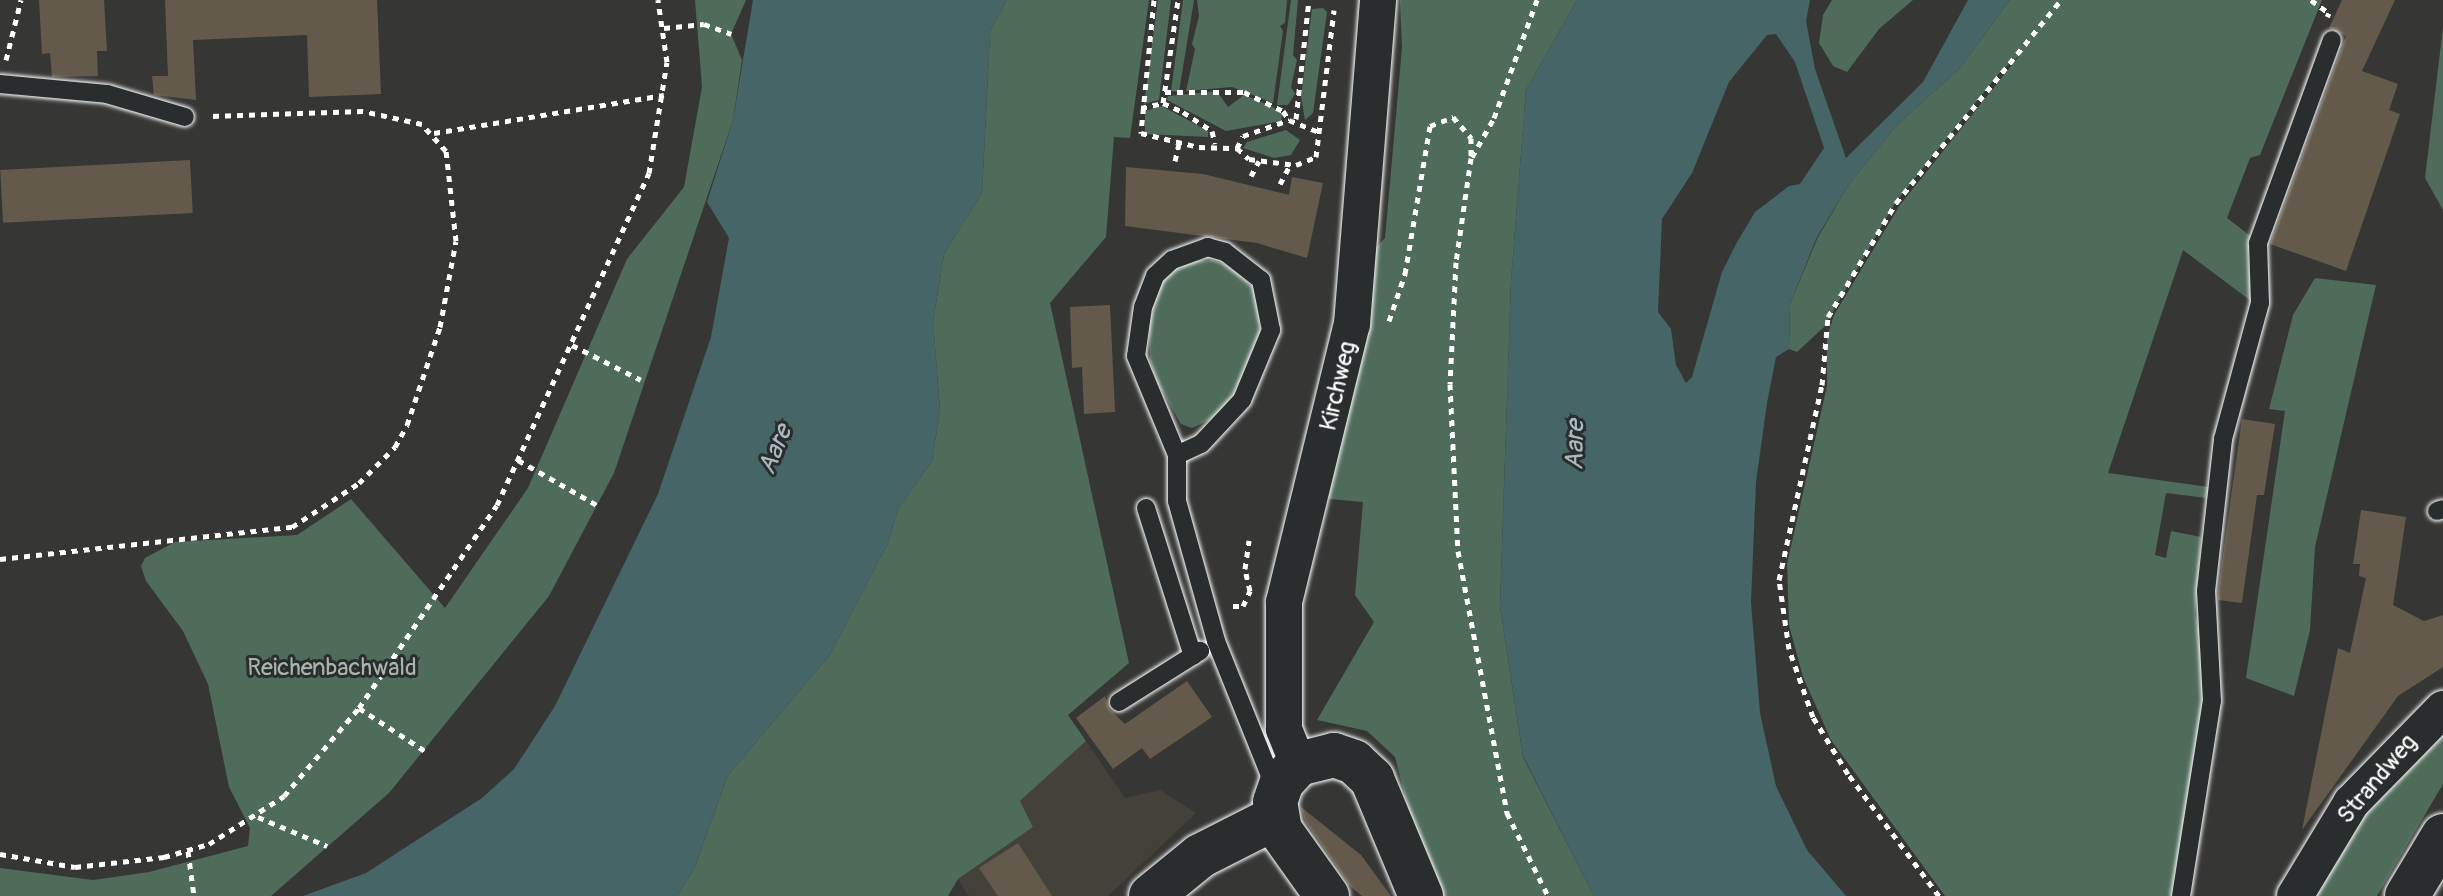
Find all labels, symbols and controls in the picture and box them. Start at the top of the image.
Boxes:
street label: Kirchweg [1314,338,1362,434]
water label: Aare [1560,419,1592,471]
water label: Aare [752,421,800,479]
park label: Reichenbachwald [247,654,417,682]
street label: Strandweg [2331,728,2423,830]

